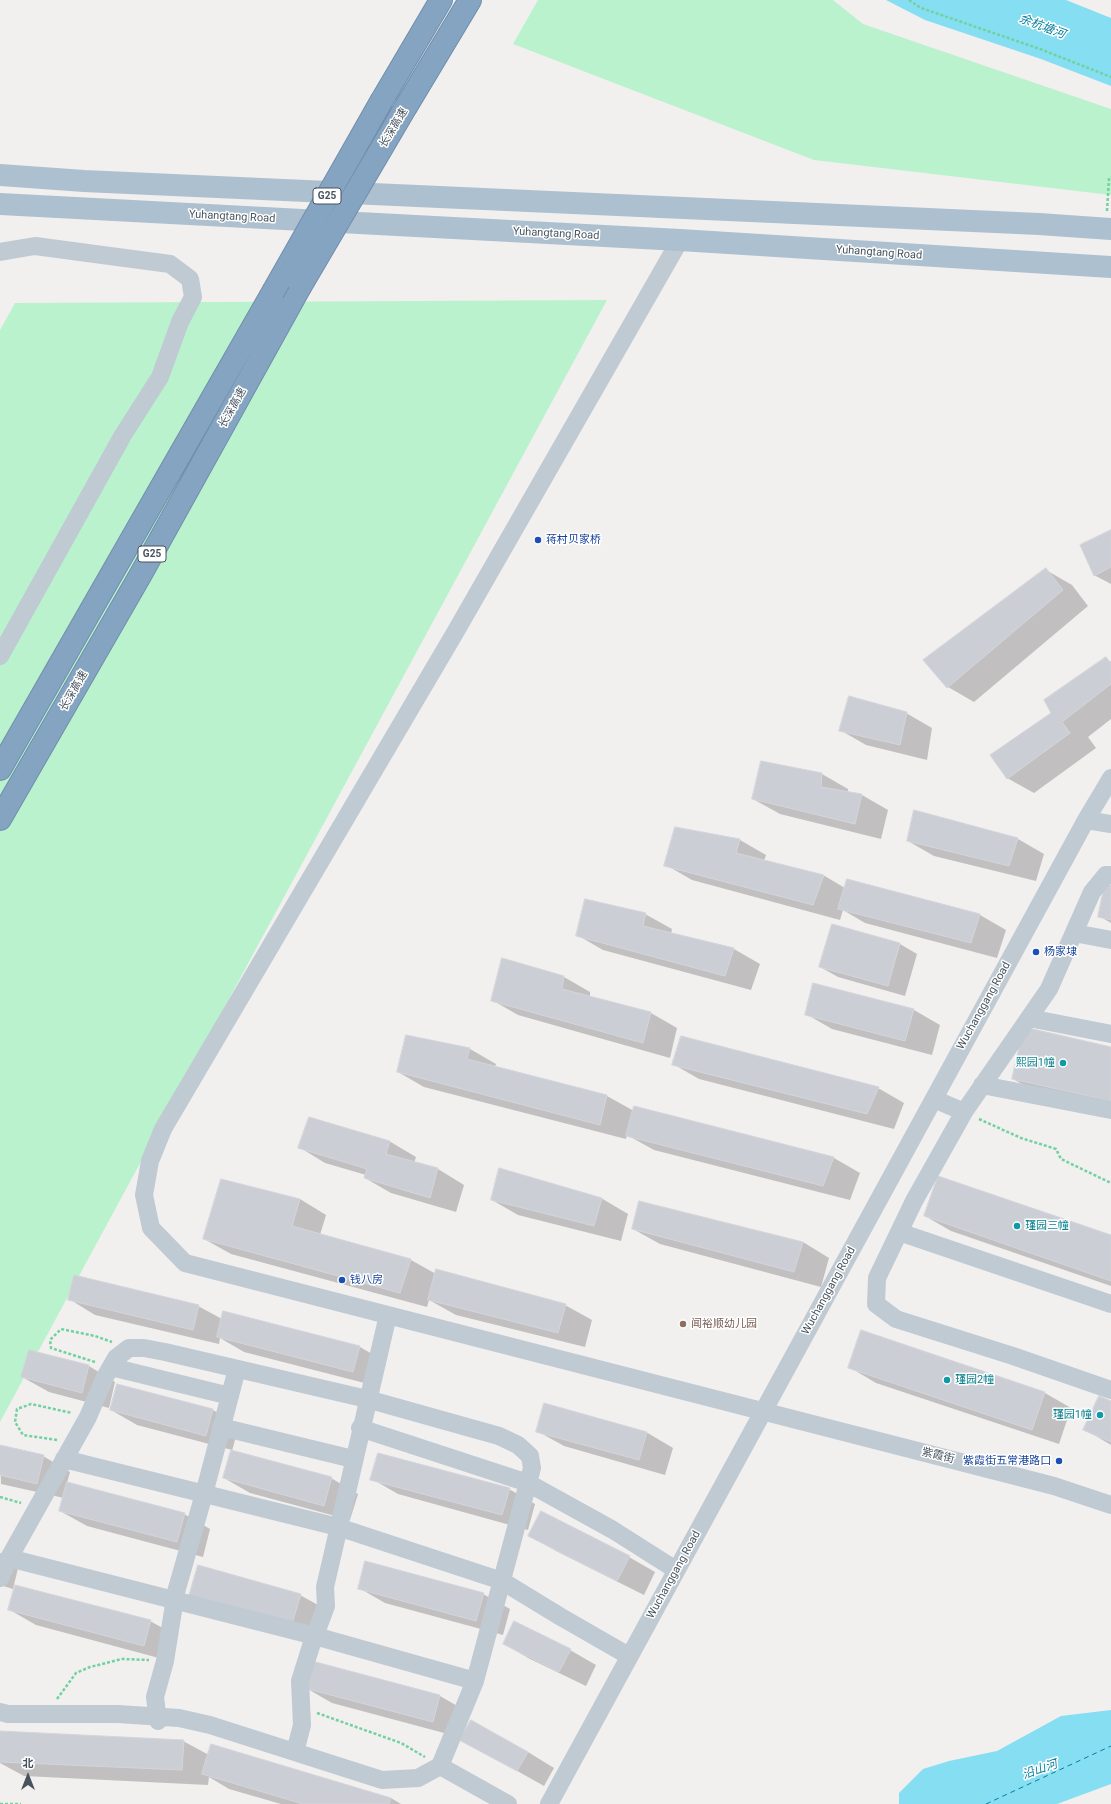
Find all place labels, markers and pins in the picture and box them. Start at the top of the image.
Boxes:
place label: 蒋村贝家桥 [546,533,601,547]
marker: 蒋村贝家桥 [533,535,543,545]
place label: 杨家埭 [1044,945,1077,959]
marker: 杨家埭 [1031,947,1041,957]
place label: 熙园1幢 [1016,1056,1055,1070]
marker: 熙园1幢 [1058,1058,1068,1068]
place label: 瑾园三幢 [1025,1219,1069,1233]
marker: 瑾园三幢 [1012,1221,1022,1231]
place label: 钱八房 [350,1273,383,1287]
marker: 钱八房 [337,1275,347,1285]
place label: 闻裕顺幼儿园 [691,1317,757,1331]
marker: 闻裕顺幼儿园 [678,1319,688,1329]
place label: 瑾园2幢 [955,1373,994,1387]
marker: 瑾园2幢 [942,1375,952,1385]
place label: 瑾园1幢 [1053,1408,1092,1422]
marker: 瑾园1幢 [1095,1410,1105,1420]
place label: 紫霞街五常港路口 [963,1454,1051,1468]
marker: 紫霞街五常港路口 [1054,1456,1064,1466]

